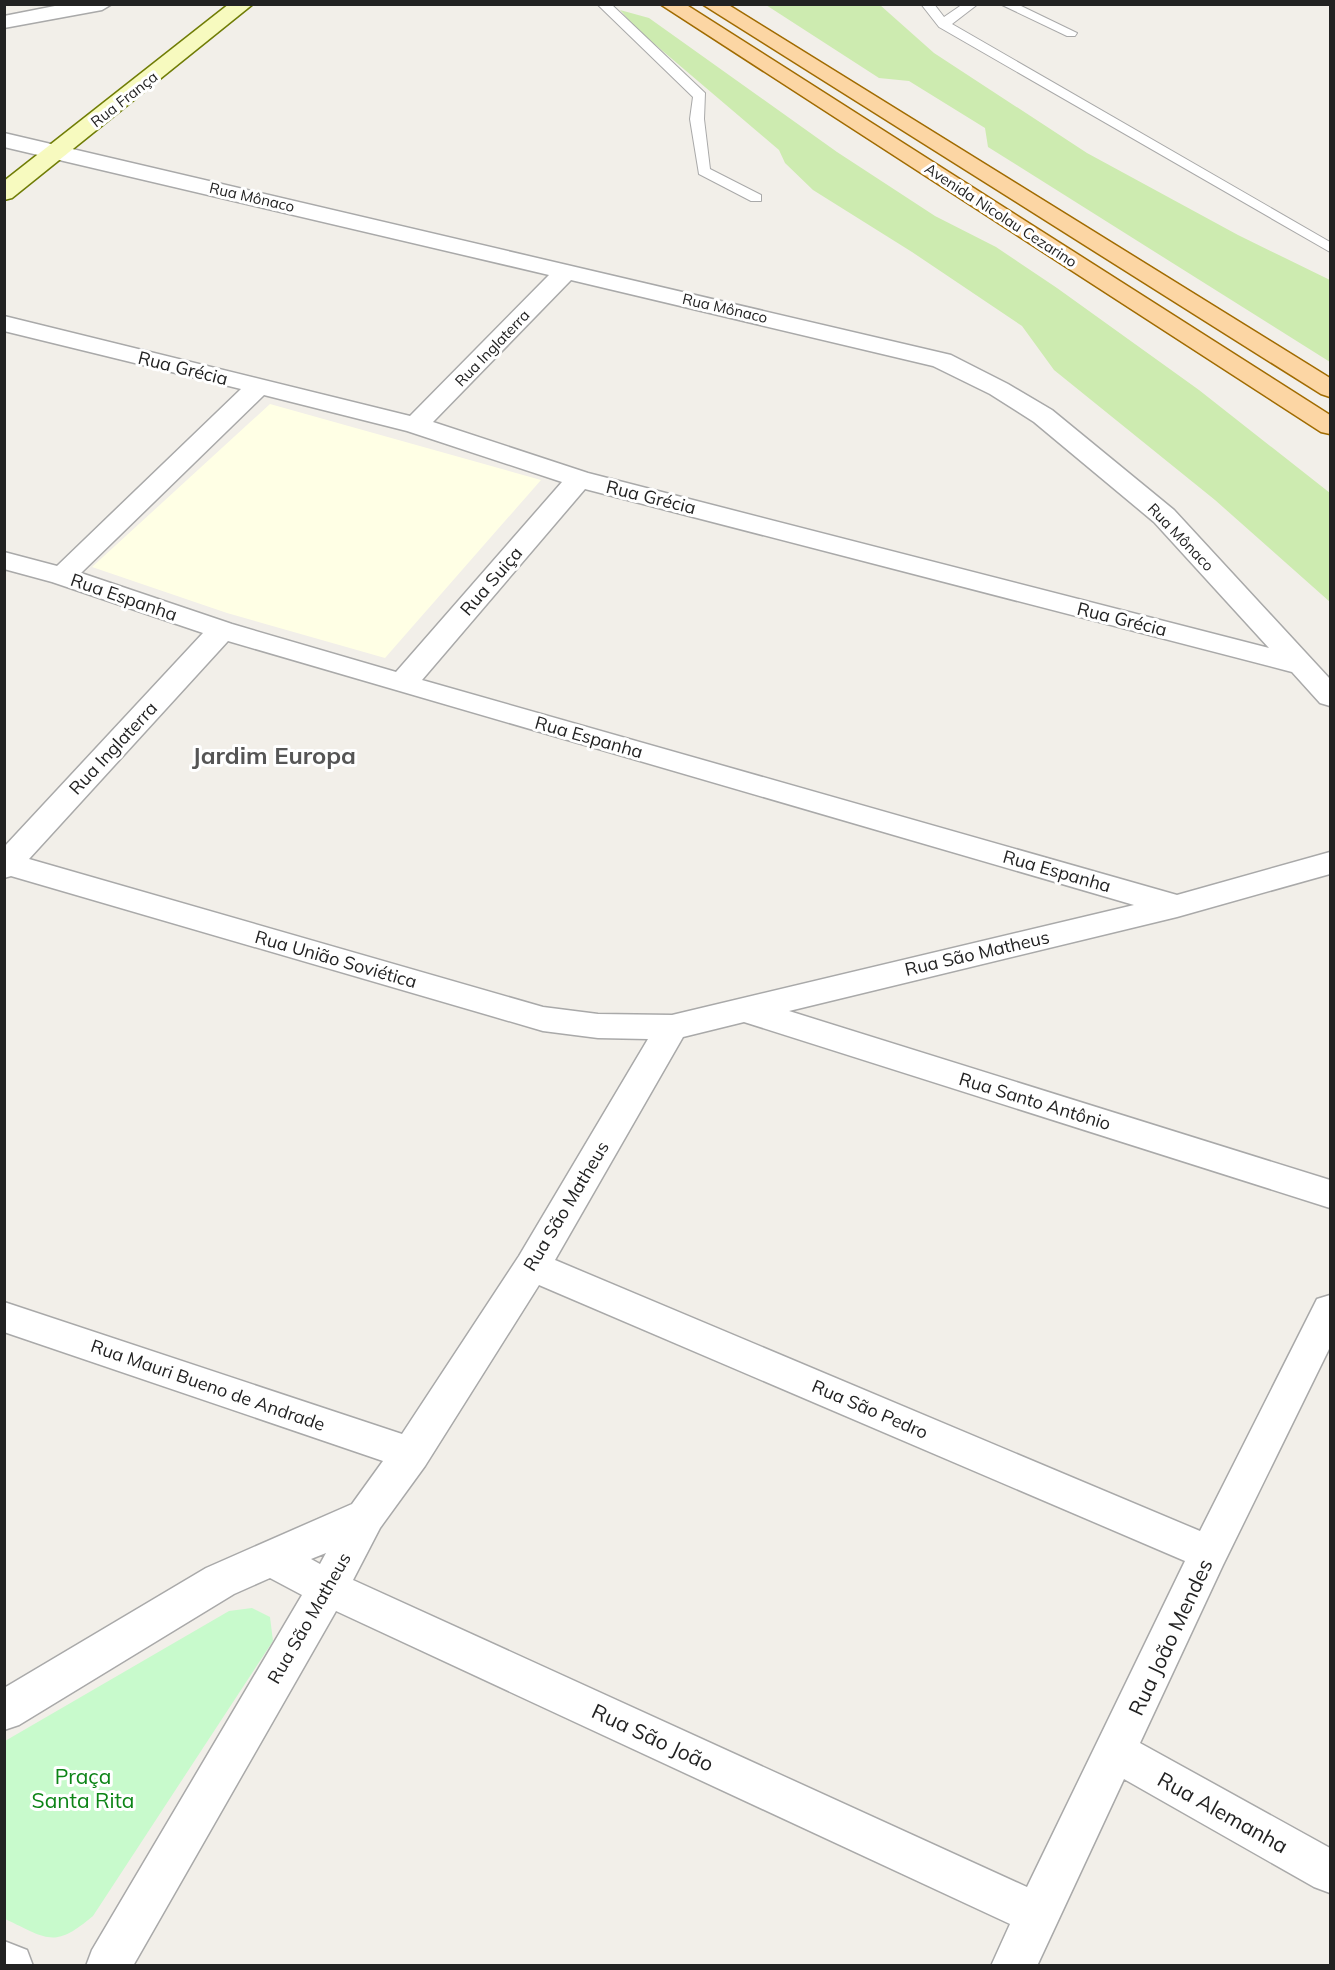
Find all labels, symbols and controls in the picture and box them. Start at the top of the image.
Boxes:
street label: Rua França [87,67,161,131]
street label: Avenida Nicolau Cezarino [921,159,1081,271]
street label: Rua Mônaco [207,178,297,216]
street label: Rua Mônaco [680,289,770,327]
street label: Rua Inglaterra [451,306,533,390]
street label: Rua Grécia [136,346,230,390]
street label: Rua Grécia [604,475,698,519]
street label: Rua Mônaco [1144,499,1218,575]
street label: Rua Suiça [455,542,527,620]
street label: Rua Espanha [68,568,180,626]
street label: Rua Grécia [1075,597,1169,641]
street label: Rua Inglaterra [64,697,162,799]
street label: Rua Espanha [532,711,646,763]
district label: Jardim Europa [192,740,356,770]
street label: Rua Espanha [1000,845,1114,897]
street label: Rua União Soviética [252,925,420,993]
street label: Rua São Matheus [903,925,1052,981]
street label: Rua Santo Antônio [956,1067,1114,1135]
street label: Rua São Matheus [518,1137,614,1275]
street label: Rua Mauri Bueno de Andrade [88,1334,328,1436]
street label: Rua São Pedro [808,1374,932,1444]
street label: Rua São Matheus [262,1548,356,1688]
street label: Rua João Mendes [1122,1555,1218,1719]
street label: Rua São João [588,1697,718,1777]
park label: Praça Santa Rita [32,1763,134,1813]
street label: Rua Alemanha [1153,1766,1293,1858]

